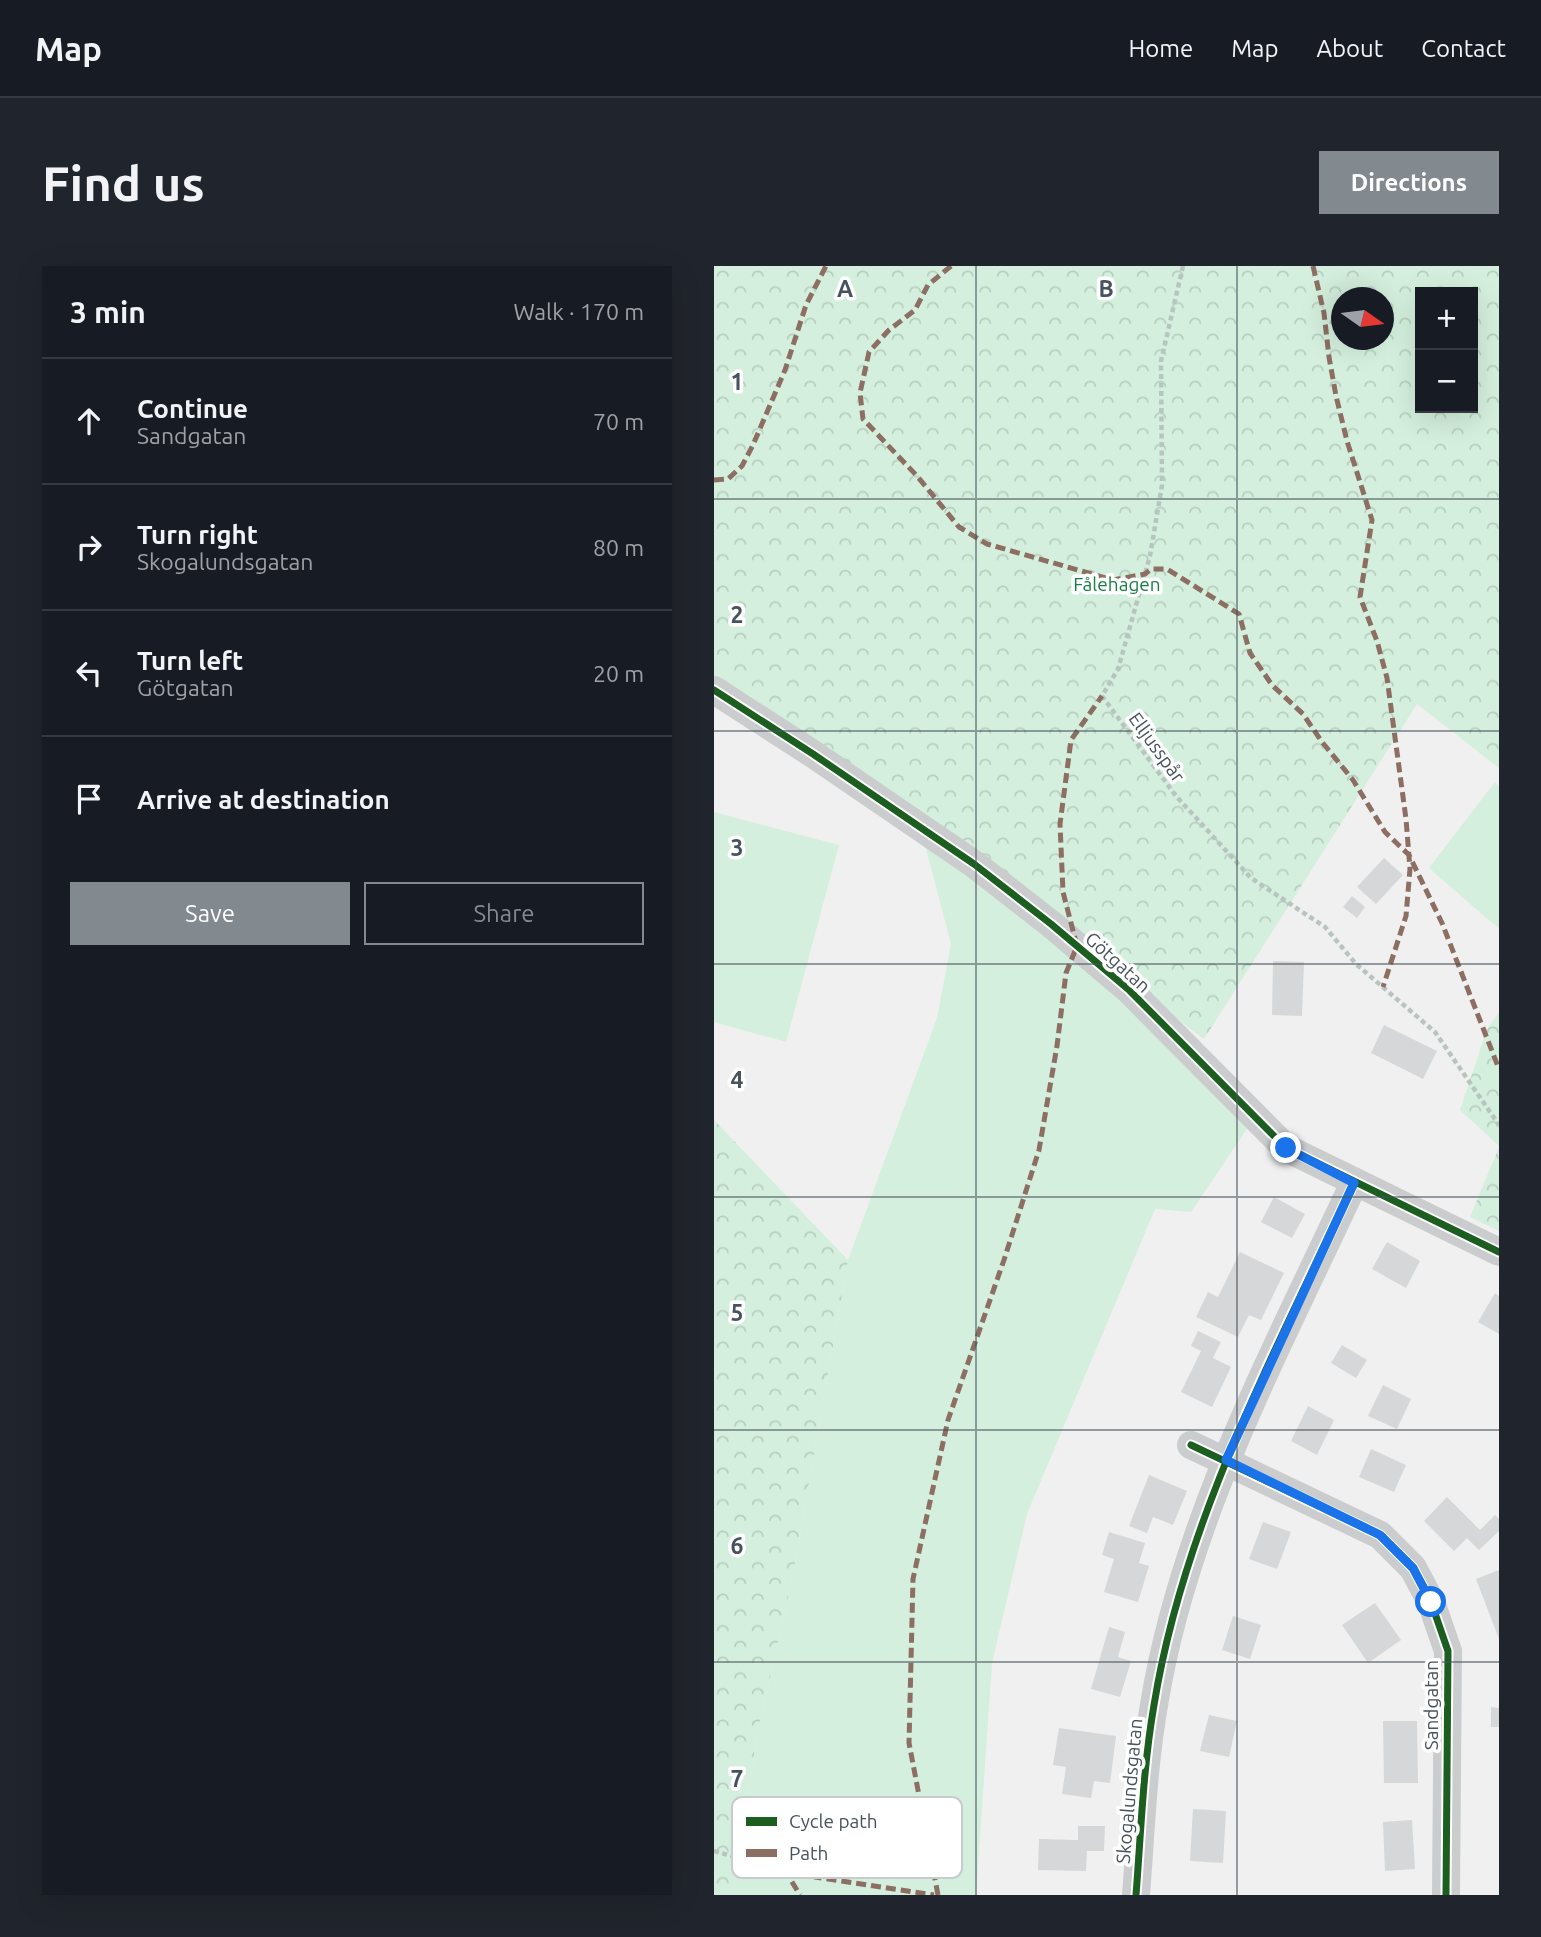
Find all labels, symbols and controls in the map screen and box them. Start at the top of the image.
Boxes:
text: Map [35,30,102,67]
text: Home [1128,35,1193,62]
text: Map [1231,35,1278,62]
text: About [1316,35,1383,62]
text: Contact [1421,35,1506,62]
button: Directions [1319,151,1499,214]
text: Find us [42,155,205,210]
text: A [837,276,853,301]
text: B [1098,276,1114,301]
north arrow [1331,287,1394,350]
map controls [1415,287,1478,413]
button: + [1415,287,1478,350]
text: 3 min [70,295,146,329]
text: Walk · 170 m [513,299,644,324]
button: − [1415,350,1478,413]
text: 1 [731,369,743,394]
text: Continue [137,394,248,423]
icon: ahead [70,402,108,440]
text: 70 m [593,409,644,434]
text: Sandgatan [137,423,246,448]
text: Turn right [137,520,258,549]
icon: right [70,528,108,566]
text: 80 m [593,535,644,560]
text: Skogalundsgatan [137,549,313,574]
park label: Fålehagen [1073,573,1161,595]
text: 2 [731,602,743,627]
text: Turn left [137,646,243,675]
icon: left [70,654,108,692]
text: 20 m [593,661,644,686]
text: Götgatan [137,675,234,700]
street label: Elljusspår [1124,708,1190,786]
icon: arrive [70,780,108,818]
text: Arrive at destination [137,785,390,814]
text: 3 [731,835,743,860]
button: Save [70,882,350,945]
button: Share [364,882,644,945]
street label: Götgatan [1081,927,1155,997]
text: 4 [731,1067,744,1092]
route end [1270,1132,1301,1163]
text: 5 [731,1300,743,1325]
text: 6 [731,1533,744,1558]
route start [1415,1586,1446,1617]
street label: Sandgatan [1420,1660,1442,1750]
street label: Skogalundsgatan [1112,1717,1146,1865]
text: 7 [731,1766,743,1791]
legend [732,1797,962,1878]
text: Cycle path [789,1810,878,1832]
text: Path [789,1842,828,1864]

